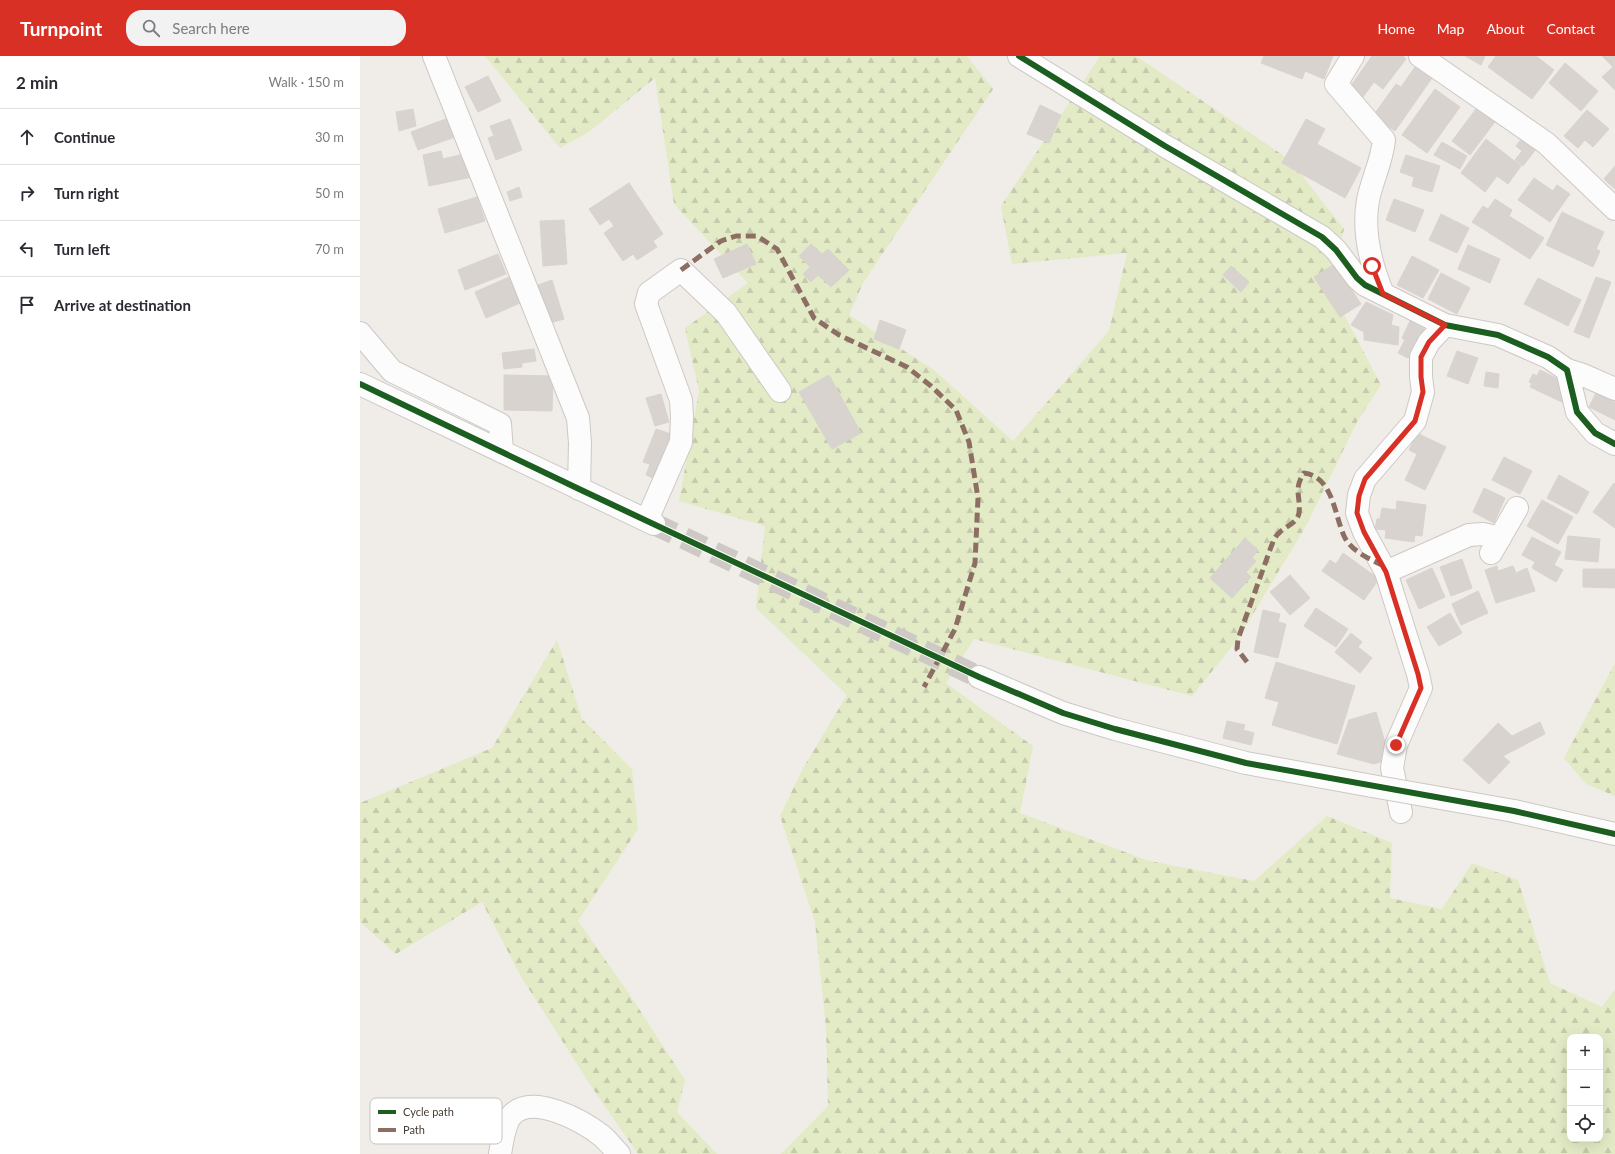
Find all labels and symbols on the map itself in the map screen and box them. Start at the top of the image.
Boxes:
route start [1363,257,1381,275]
route end [1387,736,1405,754]
legend [370,1098,502,1144]
text: Cycle path [403,1105,454,1118]
text: Path [403,1123,425,1136]

